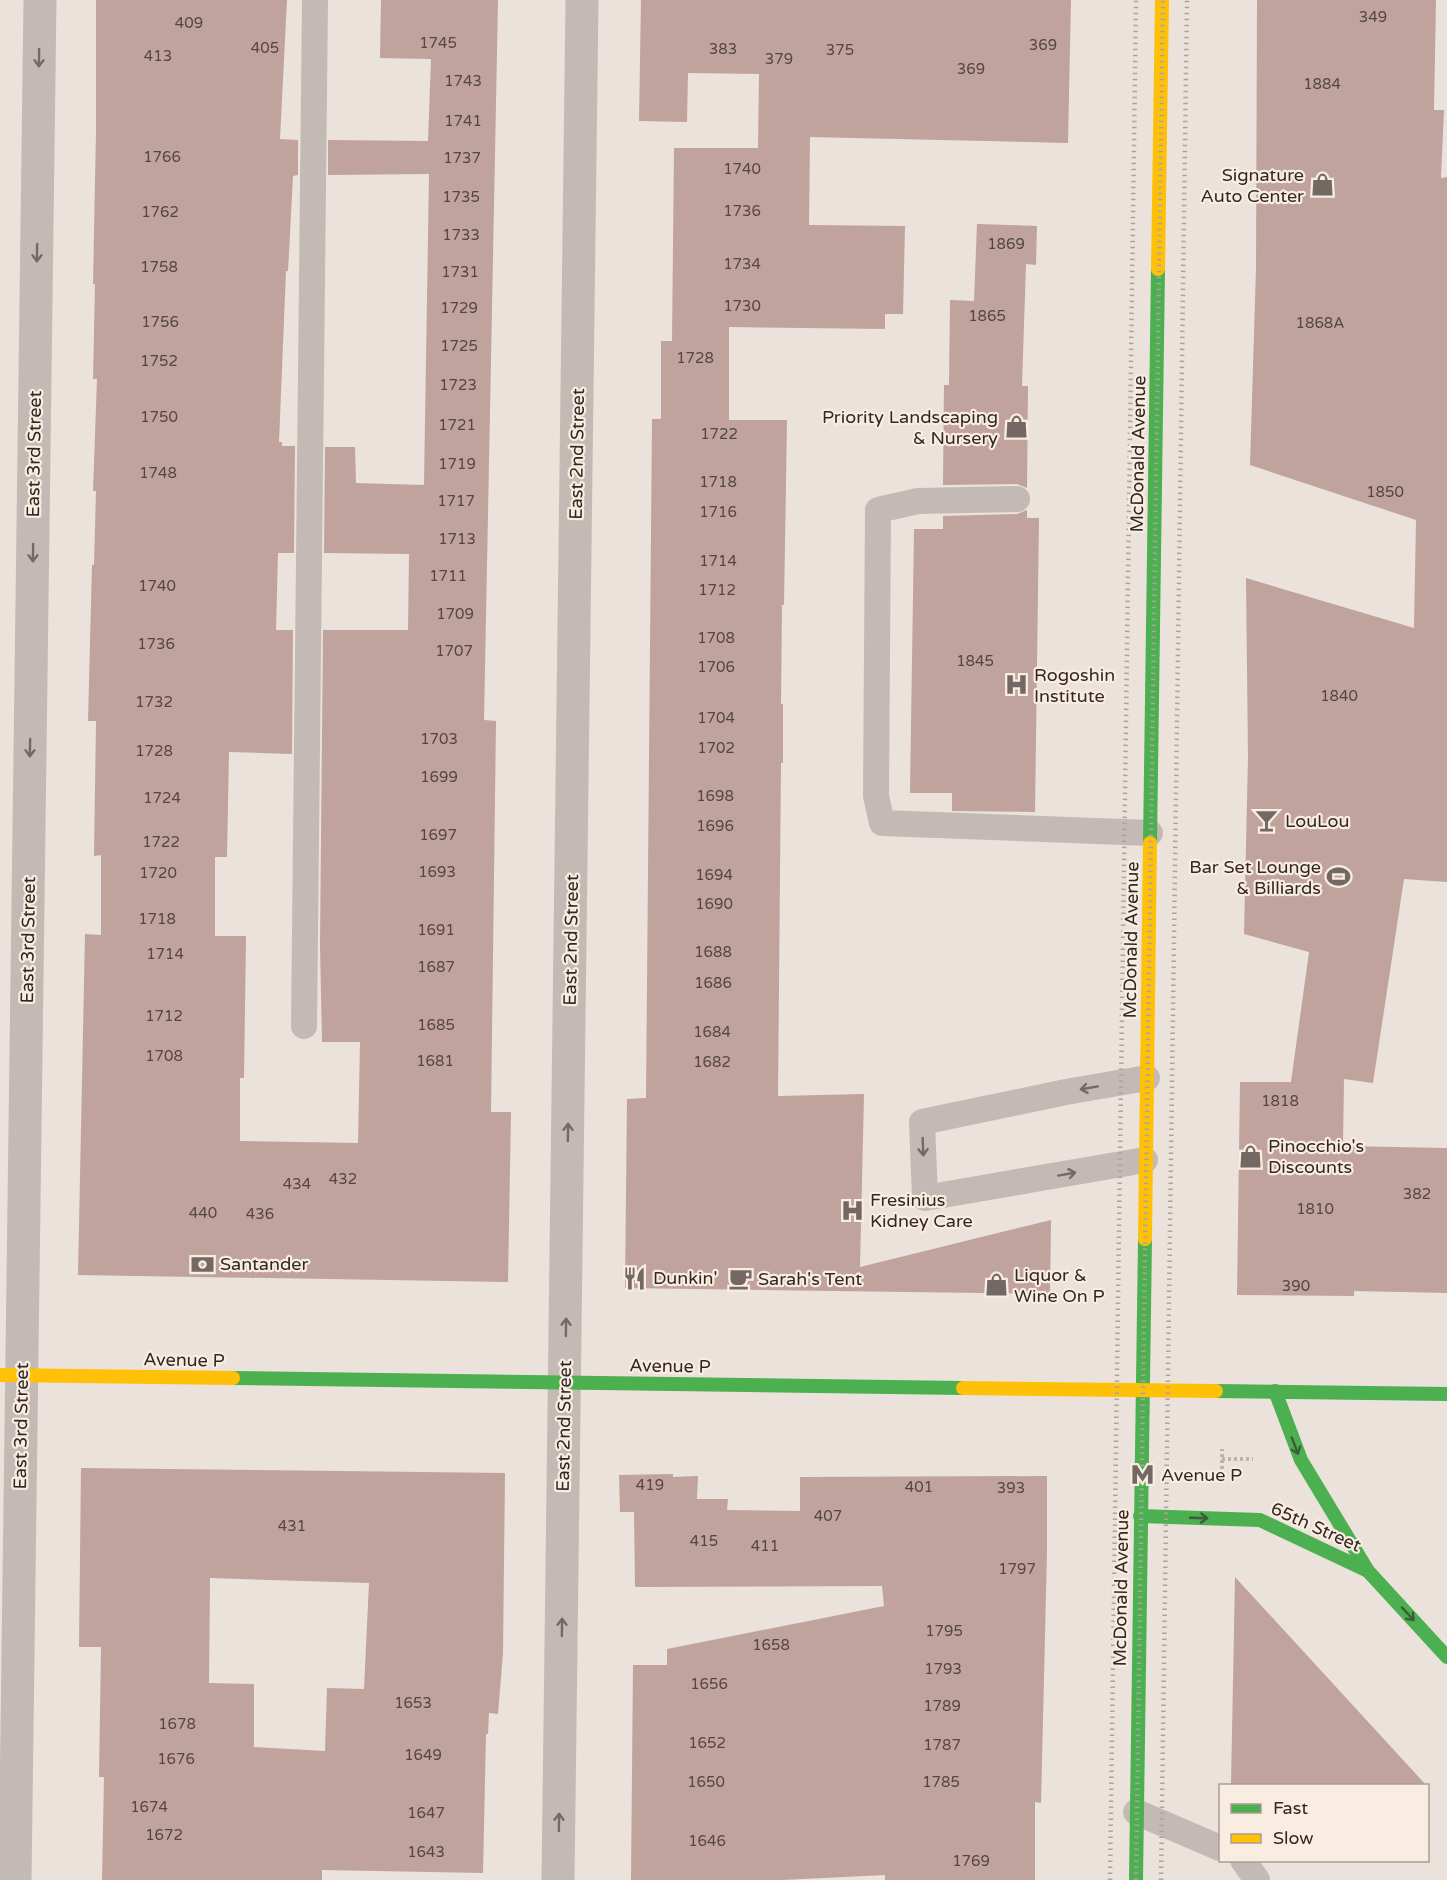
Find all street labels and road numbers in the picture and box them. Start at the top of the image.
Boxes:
street label: McDonald Avenue [1126,375,1150,533]
street label: East 2nd Street [565,388,589,520]
street label: East 3rd Street [22,390,46,518]
street label: McDonald Avenue [1119,861,1143,1019]
street label: East 2nd Street [559,874,583,1006]
street label: East 3rd Street [16,876,40,1004]
street label: Avenue P [143,1348,225,1372]
street label: Avenue P [629,1354,711,1378]
street label: East 2nd Street [552,1360,576,1492]
street label: East 3rd Street [9,1362,33,1490]
street label: 65th Street [1267,1497,1365,1557]
street label: McDonald Avenue [1109,1509,1133,1667]

